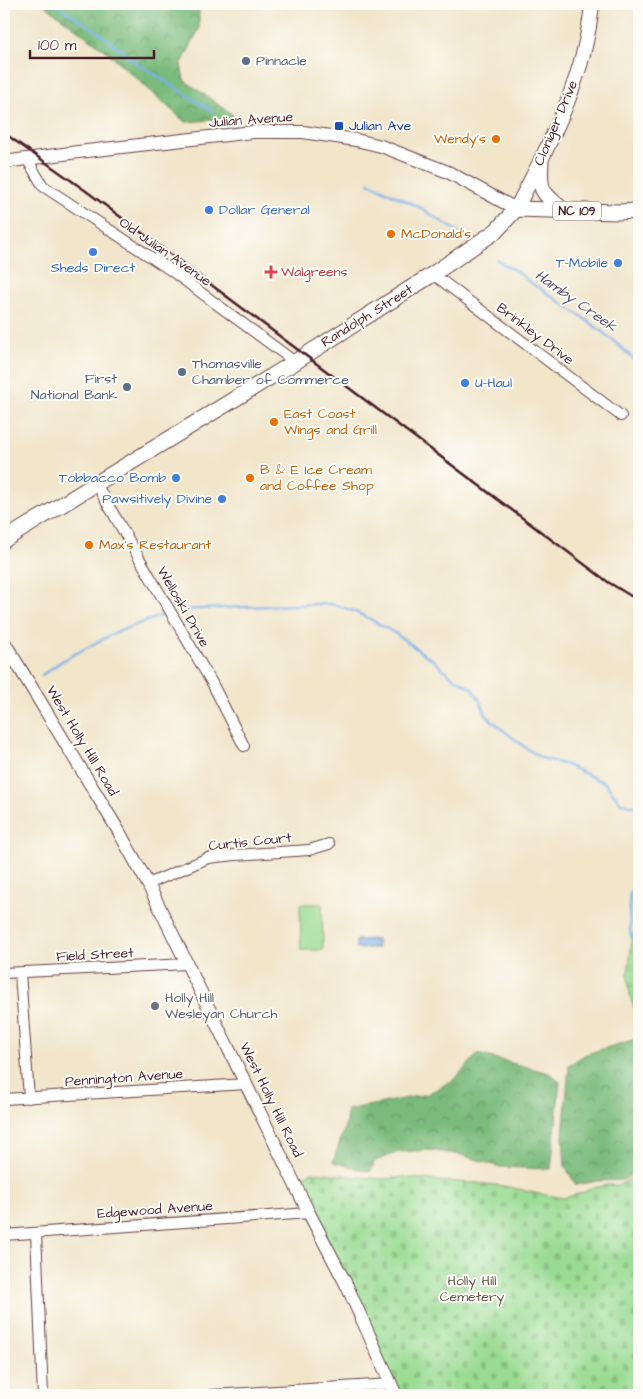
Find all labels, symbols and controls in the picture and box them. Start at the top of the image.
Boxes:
scale bar [30,28,154,60]
text: 100 m [38,35,77,56]
place label: Pinnacle [256,51,307,71]
marker: Pinnacle [240,55,252,67]
street label: Cloniger Drive [529,77,583,169]
street label: Julian Avenue [208,107,294,133]
place label: Julian Ave [349,116,412,136]
marker: Julian Ave [333,120,345,132]
place label: Wendy's [434,129,486,149]
marker: Wendy's [490,133,502,145]
place label: Dollar General [219,200,310,220]
road number: NC 109 [553,202,601,220]
marker: Dollar General [203,204,215,216]
street label: Old Julian Avenue [115,213,215,292]
place label: McDonald's [401,224,471,244]
marker: McDonald's [385,228,397,240]
marker: Sheds Direct [87,246,99,258]
place label: T-Mobile [556,253,608,273]
marker: T-Mobile [612,257,624,269]
place label: Sheds Direct [51,258,136,278]
place label: Walgreens [281,262,348,282]
water label: Hamby Creek [530,265,622,338]
marker: Walgreens [265,266,277,278]
street label: Randolph Street [317,280,417,352]
street label: Brinkley Drive [492,298,578,370]
place label: Thomasville Chamber of Commerce [192,354,349,390]
marker: Thomasville Chamber of Commerce [176,366,188,378]
place label: First National Bank [31,369,117,405]
place label: U-Haul [475,373,512,393]
marker: U-Haul [459,377,471,389]
marker: First National Bank [121,381,133,393]
place label: East Coast Wings and Grill [284,404,377,440]
marker: East Coast Wings and Grill [268,416,280,428]
place label: B & E Ice Cream and Coffee Shop [260,460,374,496]
place label: Tobbacco Bomb [59,468,166,488]
marker: Tobbacco Bomb [170,472,182,484]
marker: B & E Ice Cream and Coffee Shop [244,472,256,484]
place label: Pawsitively Divine [102,489,212,509]
marker: Pawsitively Divine [216,493,228,505]
place label: Max's Restaurant [99,535,212,555]
marker: Max's Restaurant [83,539,95,551]
street label: Welloski Drive [152,563,214,651]
street label: West Holly Hill Road [41,682,123,800]
street label: Curtis Court [207,828,293,856]
street label: Field Street [56,943,135,967]
place label: Holly Hill Wesleyan Church [165,988,277,1024]
marker: Holly Hill Wesleyan Church [149,1000,161,1012]
street label: West Holly Hill Road [234,1039,308,1161]
street label: Pennington Avenue [64,1064,184,1092]
street label: Edgewood Avenue [97,1196,214,1224]
park label: Holly Hill Cemetery [440,1271,505,1307]

